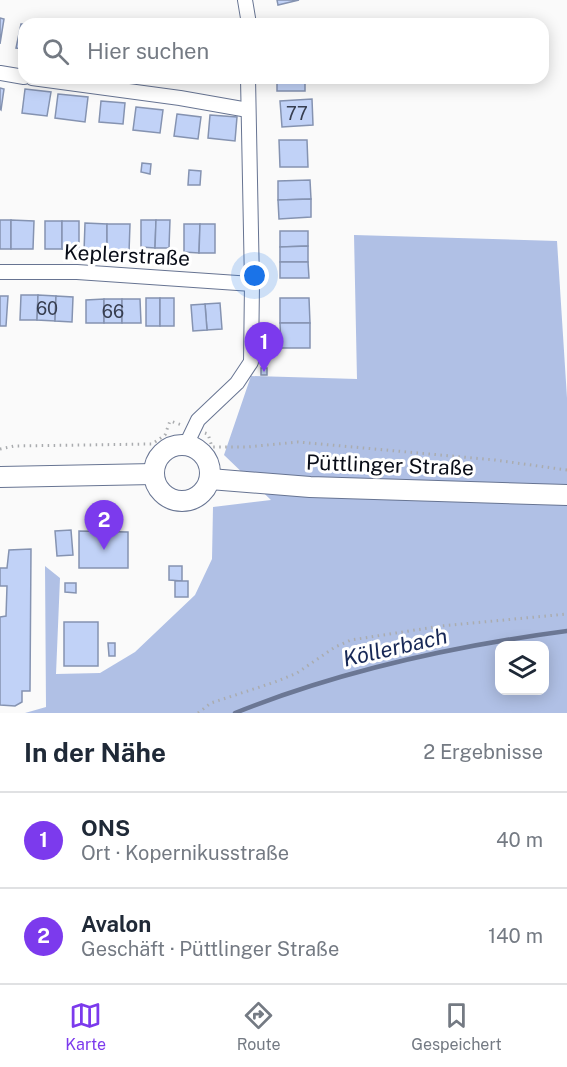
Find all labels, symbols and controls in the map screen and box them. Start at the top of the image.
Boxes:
search box [18,18,549,84]
icon: search [39,35,72,68]
text: Hier suchen [87,38,209,64]
house number: 77 [286,103,308,124]
street label: Keplerstraße [63,239,191,271]
your location [240,261,269,290]
house number: 60 [36,298,58,319]
house number: 66 [102,301,124,322]
pin: 1 [244,322,284,372]
street label: Püttlinger Straße [306,450,474,480]
pin: 2 [84,500,124,550]
water label: Köllerbach [340,622,450,672]
map controls [495,641,549,695]
button: layers [495,641,549,695]
text: In der Nähe [24,737,166,768]
text: 2 Ergebnisse [423,740,543,764]
text: ONS [81,815,130,841]
text: 1 [39,828,48,852]
text: 40 m [496,828,543,852]
text: Ort · Kopernikusstraße [81,841,289,865]
text: Avalon [81,911,151,937]
text: 2 [37,924,50,948]
text: 140 m [488,924,543,948]
text: Geschäft · Püttlinger Straße [81,937,339,961]
tab: Karte [65,999,106,1054]
tab: Route [237,999,281,1054]
tab: Gespeichert [411,999,502,1054]

